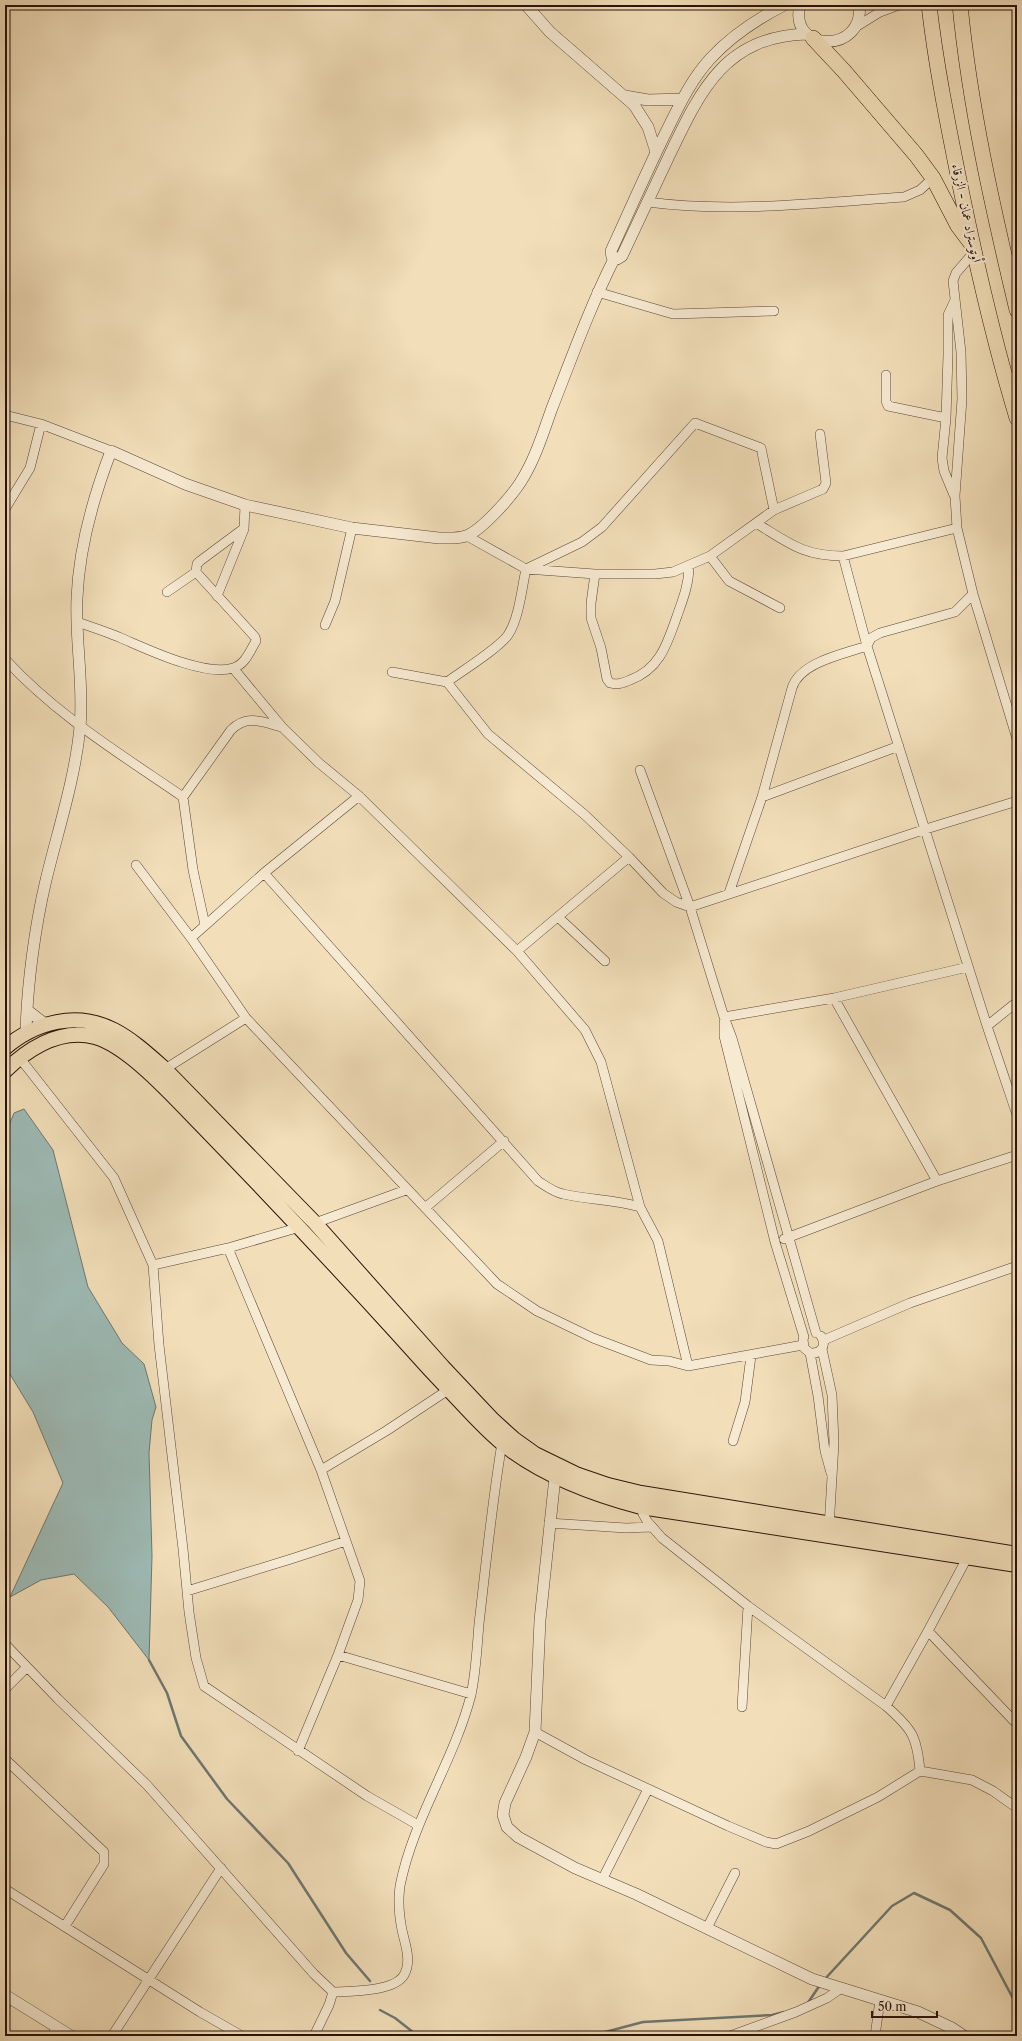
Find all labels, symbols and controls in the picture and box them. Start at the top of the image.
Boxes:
street label: أوتوستراد عمان - الزرقاء [948,162,985,264]
scale bar [872,1993,937,2019]
text: 50 m [878,1999,907,2014]

